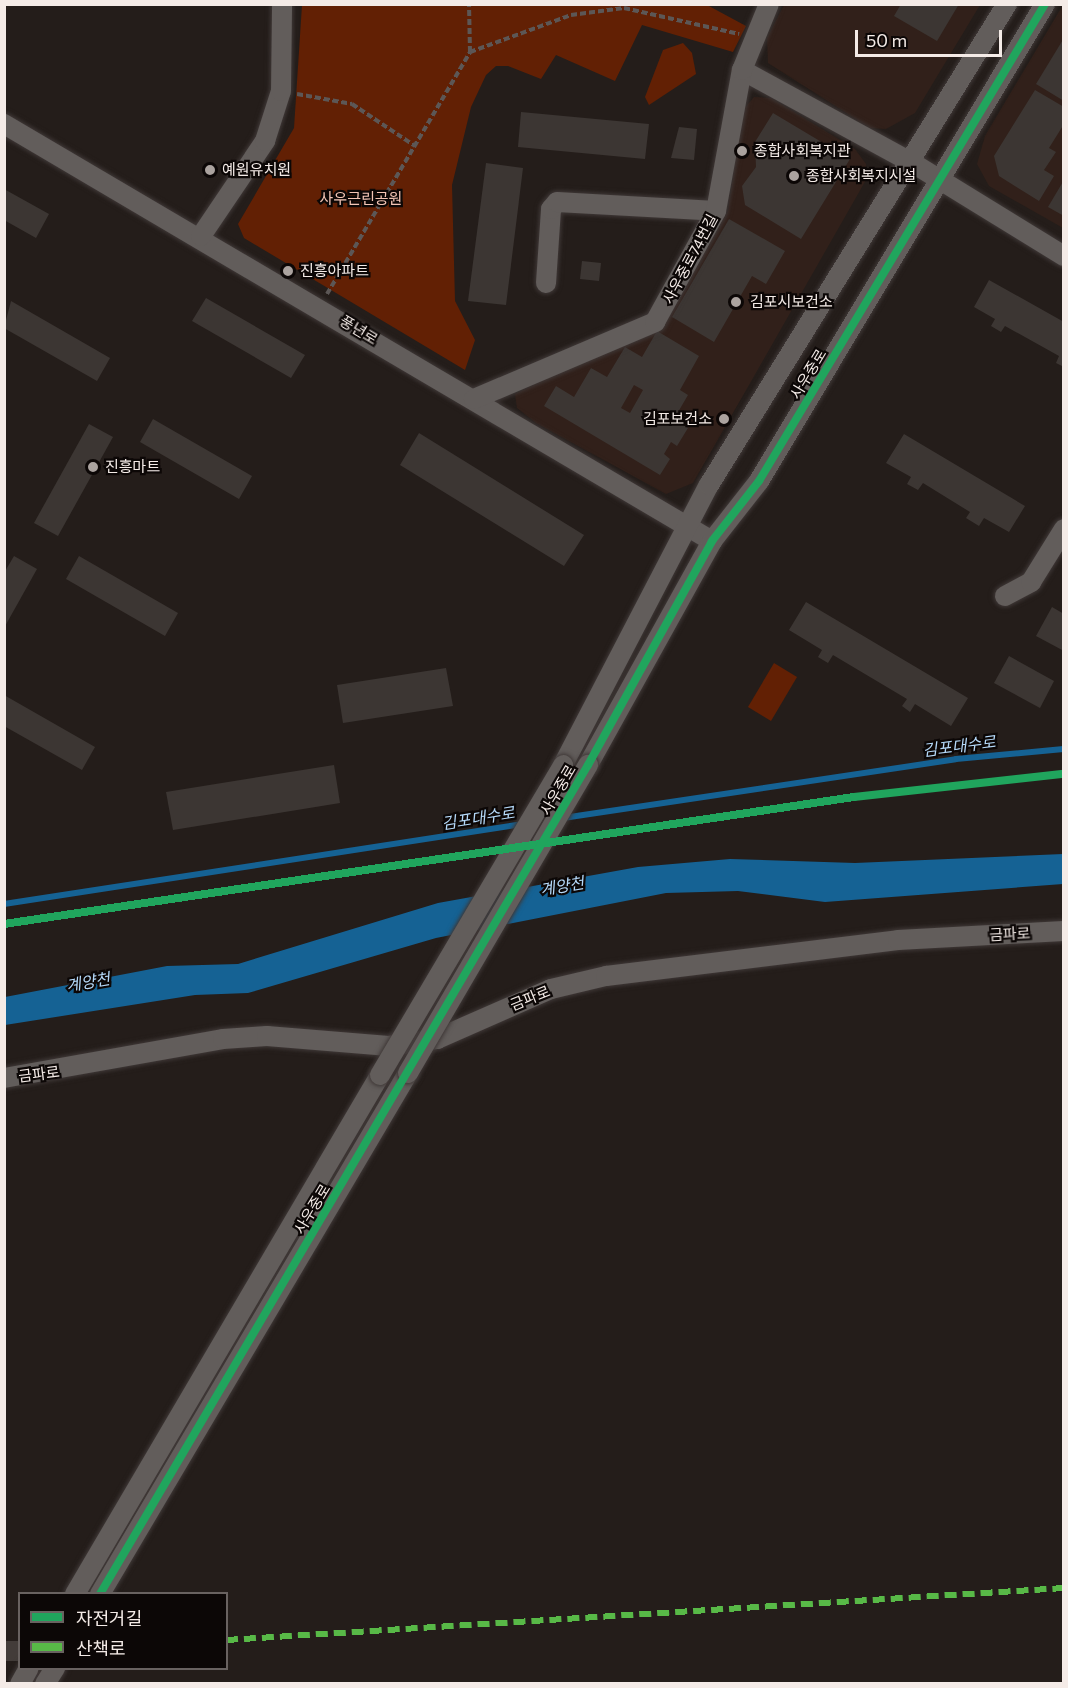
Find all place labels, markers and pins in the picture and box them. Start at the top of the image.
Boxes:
place label: 종합사회복지관 [754,142,851,160]
marker: 종합사회복지관 [735,144,749,158]
place label: 예원유치원 [222,161,291,179]
marker: 예원유치원 [203,163,217,177]
place label: 종합사회복지시설 [806,167,916,185]
marker: 종합사회복지시설 [787,169,801,183]
place label: 진흥아파트 [300,262,369,280]
marker: 진흥아파트 [281,264,295,278]
marker: 김포시보건소 [727,293,745,311]
place label: 김포시보건소 [750,293,833,311]
place label: 김포보건소 [643,410,712,428]
marker: 김포보건소 [717,412,731,426]
place label: 진흥마트 [105,458,160,476]
marker: 진흥마트 [86,460,100,474]

